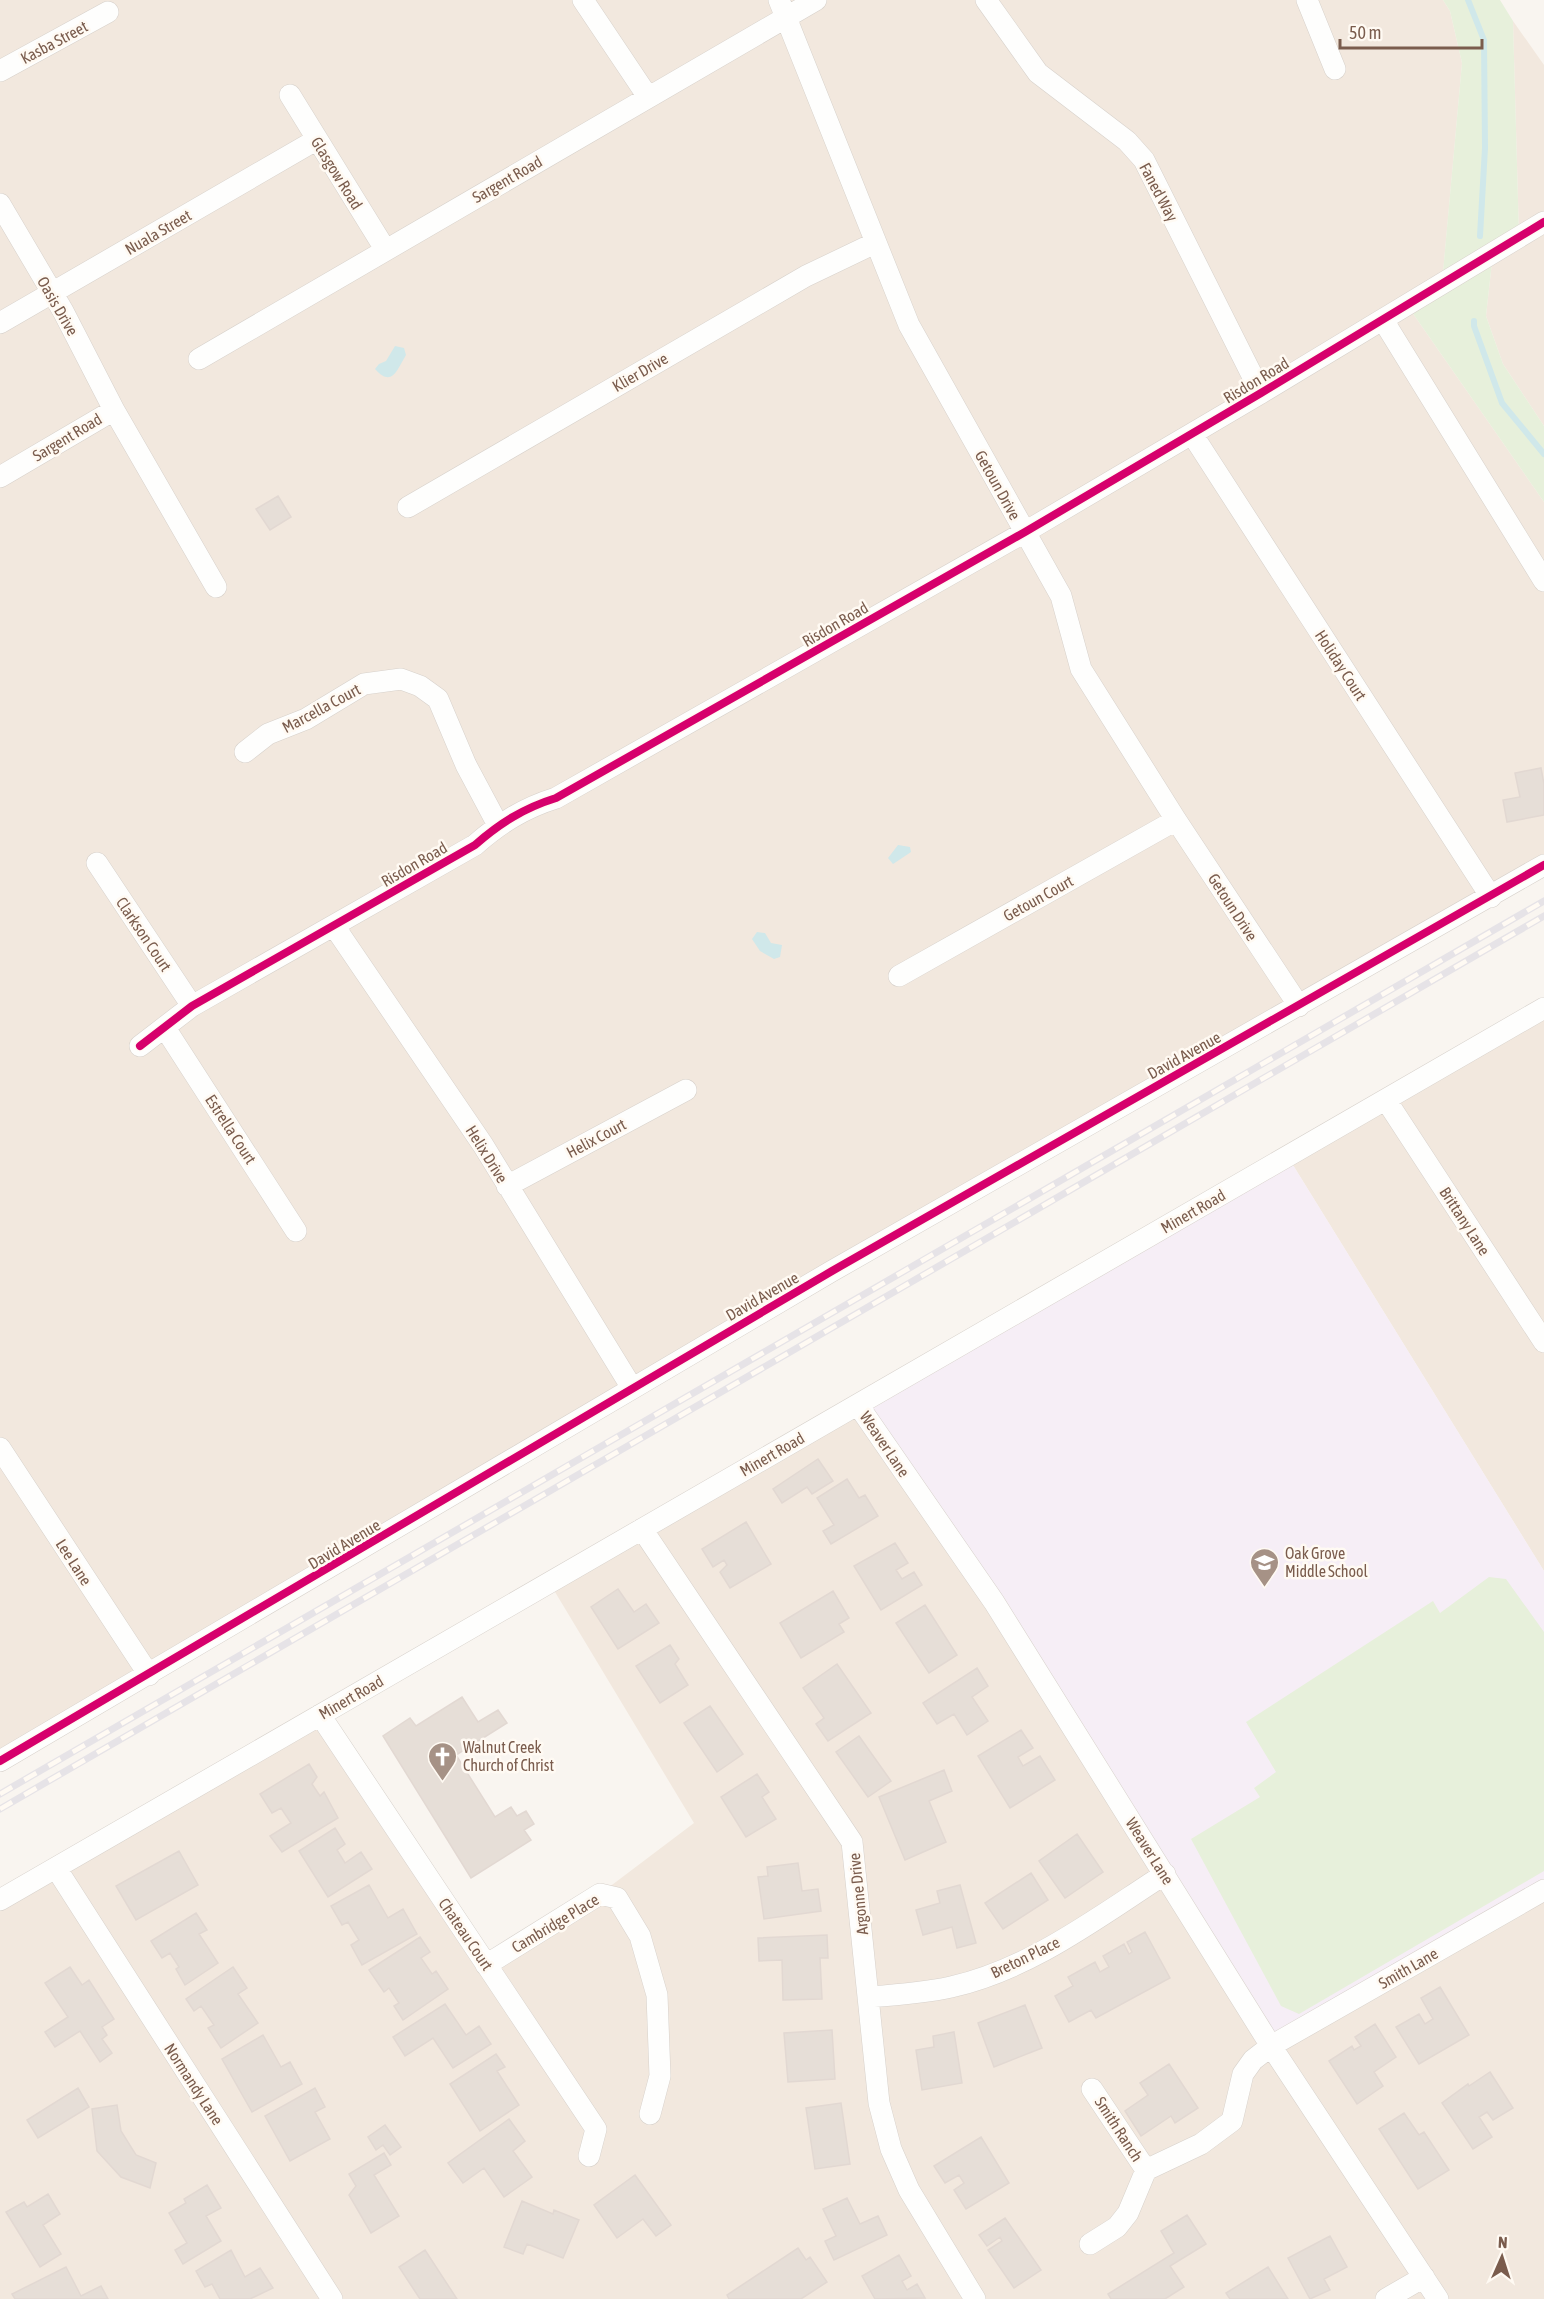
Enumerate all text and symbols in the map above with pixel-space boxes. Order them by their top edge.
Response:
scale bar [1340,12,1482,50]
street label: Kasba Street [18,17,91,67]
text: 50 m [1349,22,1381,43]
street label: Glasgow Road [307,133,366,213]
street label: Sargent Road [469,152,545,207]
street label: Faned Way [1135,160,1182,225]
street label: Nuala Street [122,206,195,258]
street label: Oasis Drive [34,273,82,339]
street label: Klier Drive [609,349,671,395]
street label: Risdon Road [1220,354,1292,406]
street label: Sargent Road [29,409,105,465]
street label: Getoun Drive [972,447,1024,523]
street label: Risdon Road [799,598,871,650]
street label: Holiday Court [1311,626,1371,704]
street label: Marcella Court [279,680,363,736]
street label: Risdon Road [378,838,450,890]
street label: Getoun Drive [1205,870,1261,944]
street label: Getoun Court [1000,871,1076,925]
street label: Clarkson Court [113,894,176,975]
street label: David Avenue [1144,1028,1224,1082]
street label: Estrella Court [202,1091,260,1167]
street label: Helix Court [563,1115,629,1161]
street label: Helix Drive [462,1122,512,1186]
street label: Brittany Lane [1435,1183,1494,1259]
street label: Minert Road [1158,1185,1228,1237]
street label: David Avenue [723,1268,801,1324]
street label: Weaver Lane [857,1408,913,1480]
street label: Minert Road [737,1428,807,1480]
street label: David Avenue [305,1515,383,1573]
street label: Lee Lane [52,1536,96,1588]
place label: Oak Grove Middle School [1285,1544,1369,1580]
school or university icon: Oak Grove Middle School [1248,1546,1280,1588]
street label: Minert Road [316,1671,386,1723]
place label: Walnut Creek Church of Christ [463,1738,554,1774]
church icon: Walnut Creek Church of Christ [426,1740,458,1782]
street label: Weaver Lane [1122,1814,1178,1888]
street label: Argonne Drive [845,1852,872,1936]
street label: Cambridge Place [508,1890,602,1957]
street label: Chateau Court [435,1895,497,1974]
street label: Breton Place [988,1933,1062,1981]
street label: Smith Lane [1375,1944,1441,1992]
street label: Normandy Lane [160,2040,227,2129]
street label: Smith Ranch [1091,2093,1147,2165]
north arrow [1472,2227,1532,2287]
text: N [1498,2233,1508,2251]

